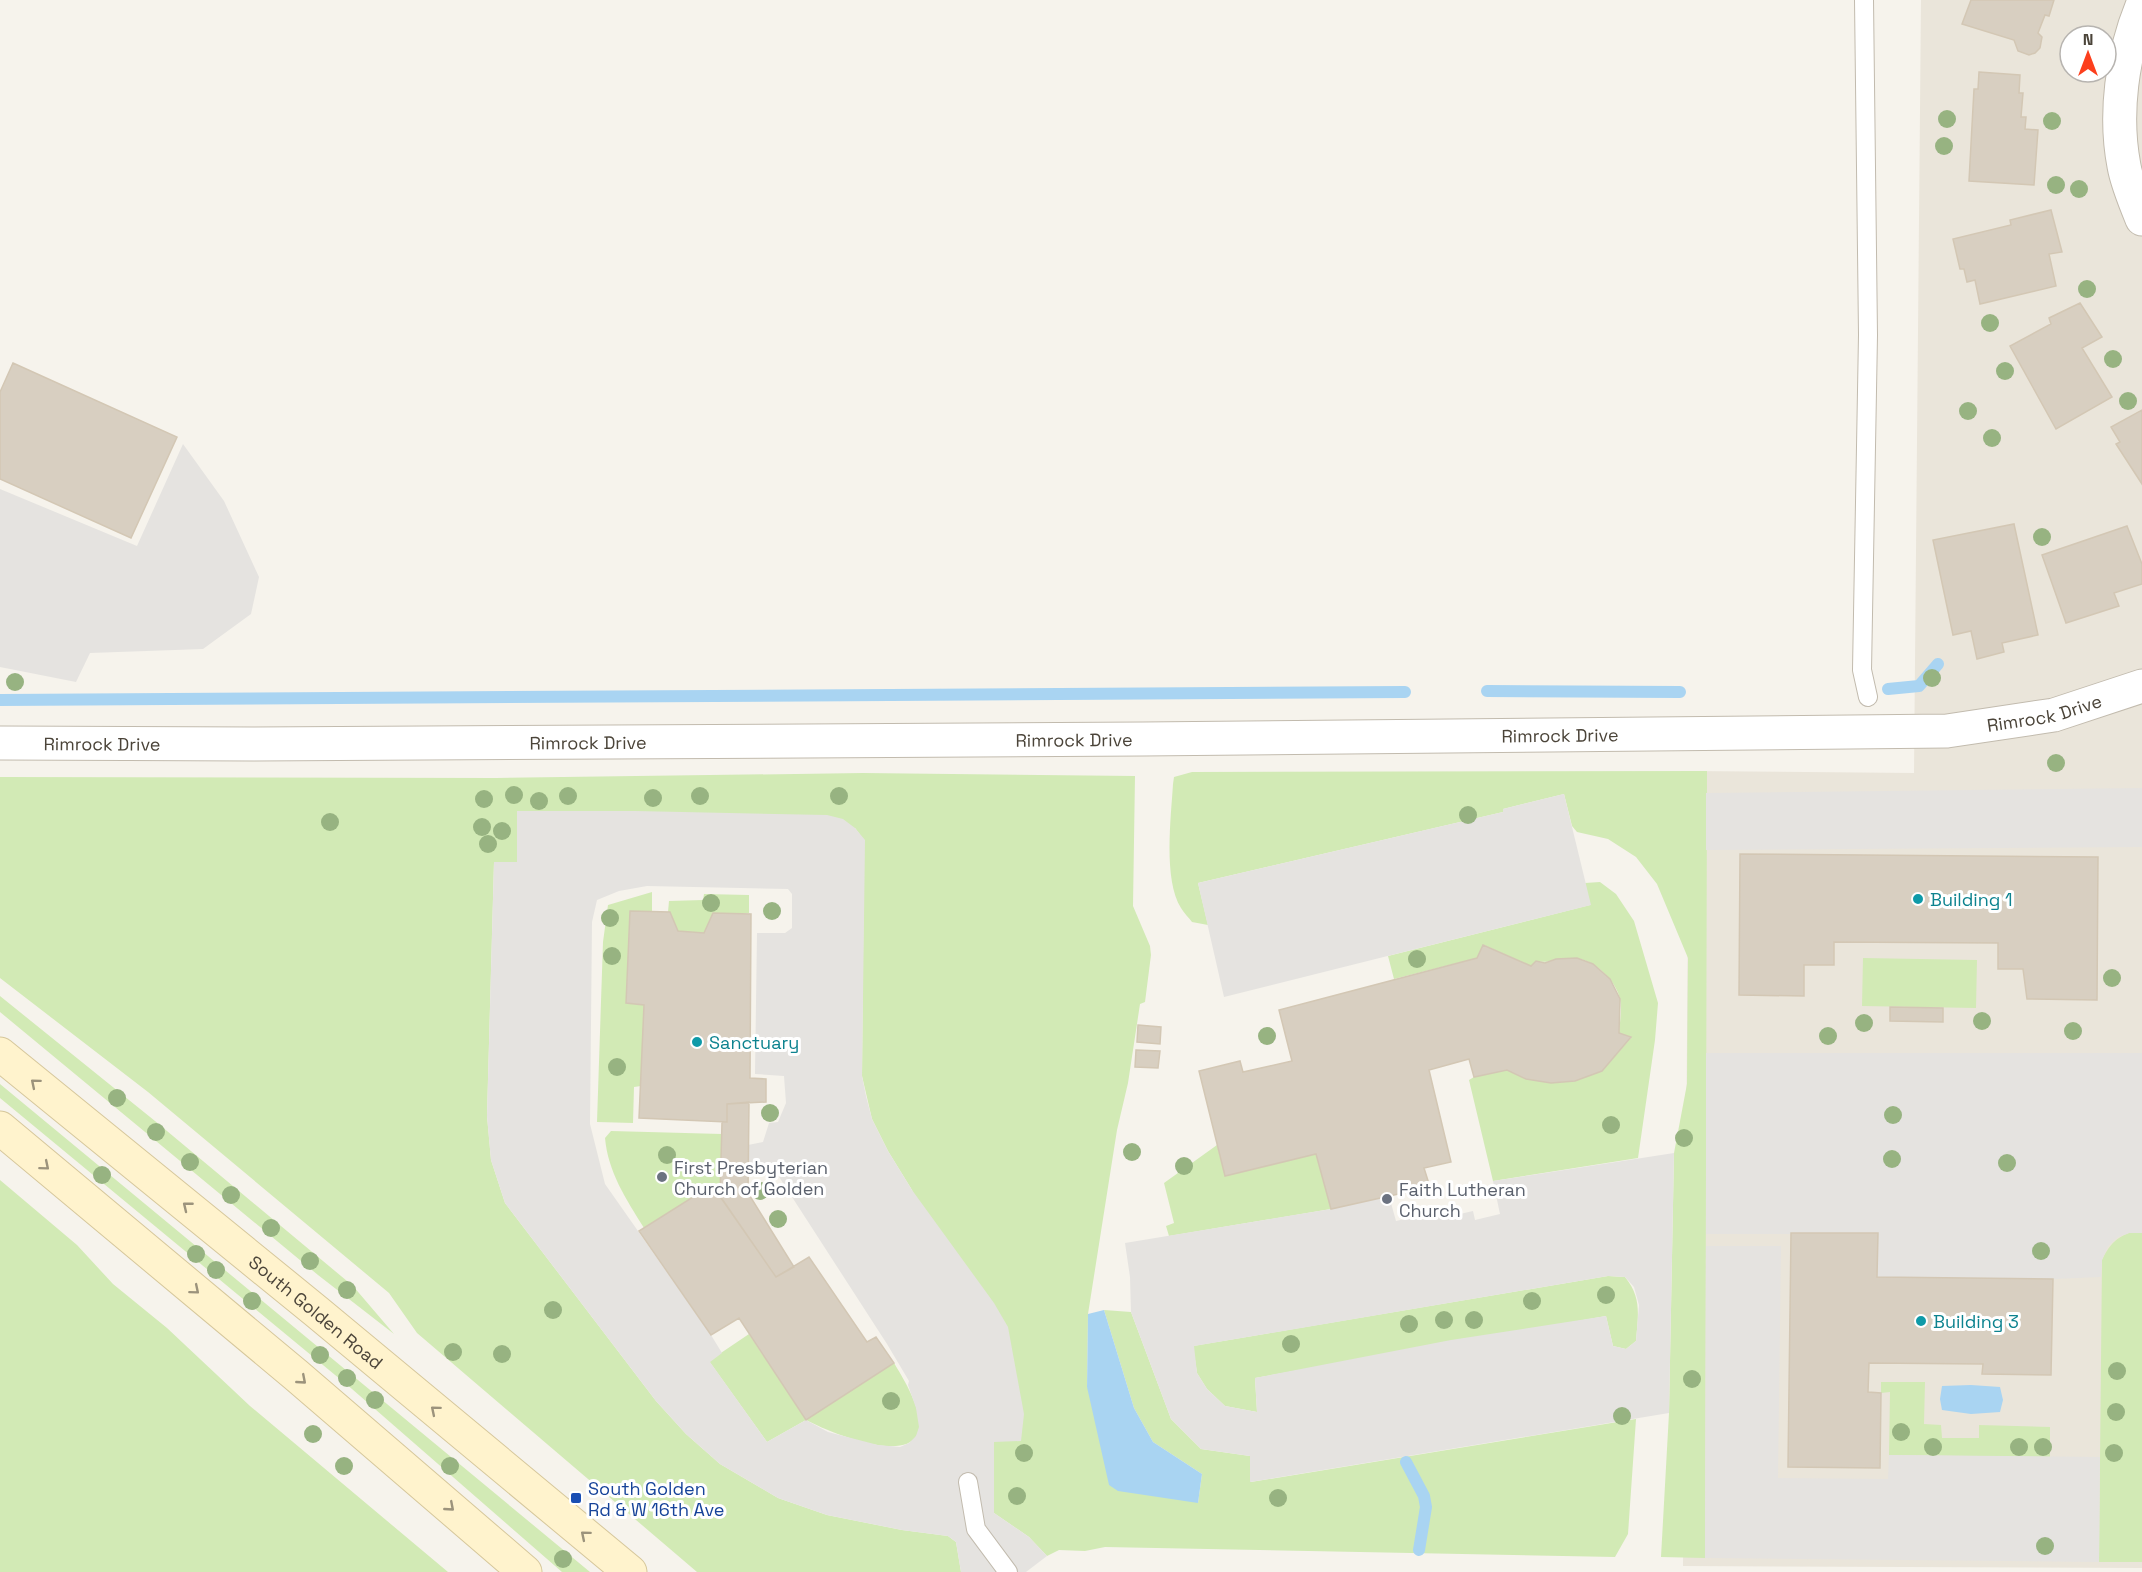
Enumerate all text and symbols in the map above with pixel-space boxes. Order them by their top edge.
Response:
north arrow [2058,24,2118,84]
text: N [2083,29,2093,50]
street label: Rimrock Drive [1985,689,2104,736]
street label: Rimrock Drive [1501,723,1619,747]
street label: Rimrock Drive [1015,728,1133,751]
street label: Rimrock Drive [529,730,647,754]
street label: Rimrock Drive [43,732,161,755]
place label: Building 1 [1930,888,2012,911]
marker: Building 1 [1911,892,1925,906]
place label: Sanctuary [709,1031,799,1054]
marker: Sanctuary [690,1035,704,1049]
one-way arrow [31,1079,42,1090]
place label: First Presbyterian Church of Golden [674,1156,828,1200]
one-way arrow [38,1158,49,1169]
marker: First Presbyterian Church of Golden [655,1170,669,1184]
place label: Faith Lutheran Church [1399,1178,1526,1222]
marker: Faith Lutheran Church [1380,1192,1394,1206]
one-way arrow [182,1202,193,1213]
street label: South Golden Road [245,1250,388,1374]
one-way arrow [188,1283,199,1294]
place label: Building 3 [1933,1310,2019,1333]
marker: Building 3 [1914,1314,1928,1328]
one-way arrow [295,1373,306,1384]
one-way arrow [431,1406,442,1417]
place label: South Golden Rd & W 16th Ave [588,1477,724,1521]
marker: South Golden Rd & W 16th Ave [569,1491,583,1505]
one-way arrow [443,1500,454,1511]
one-way arrow [581,1531,592,1542]

